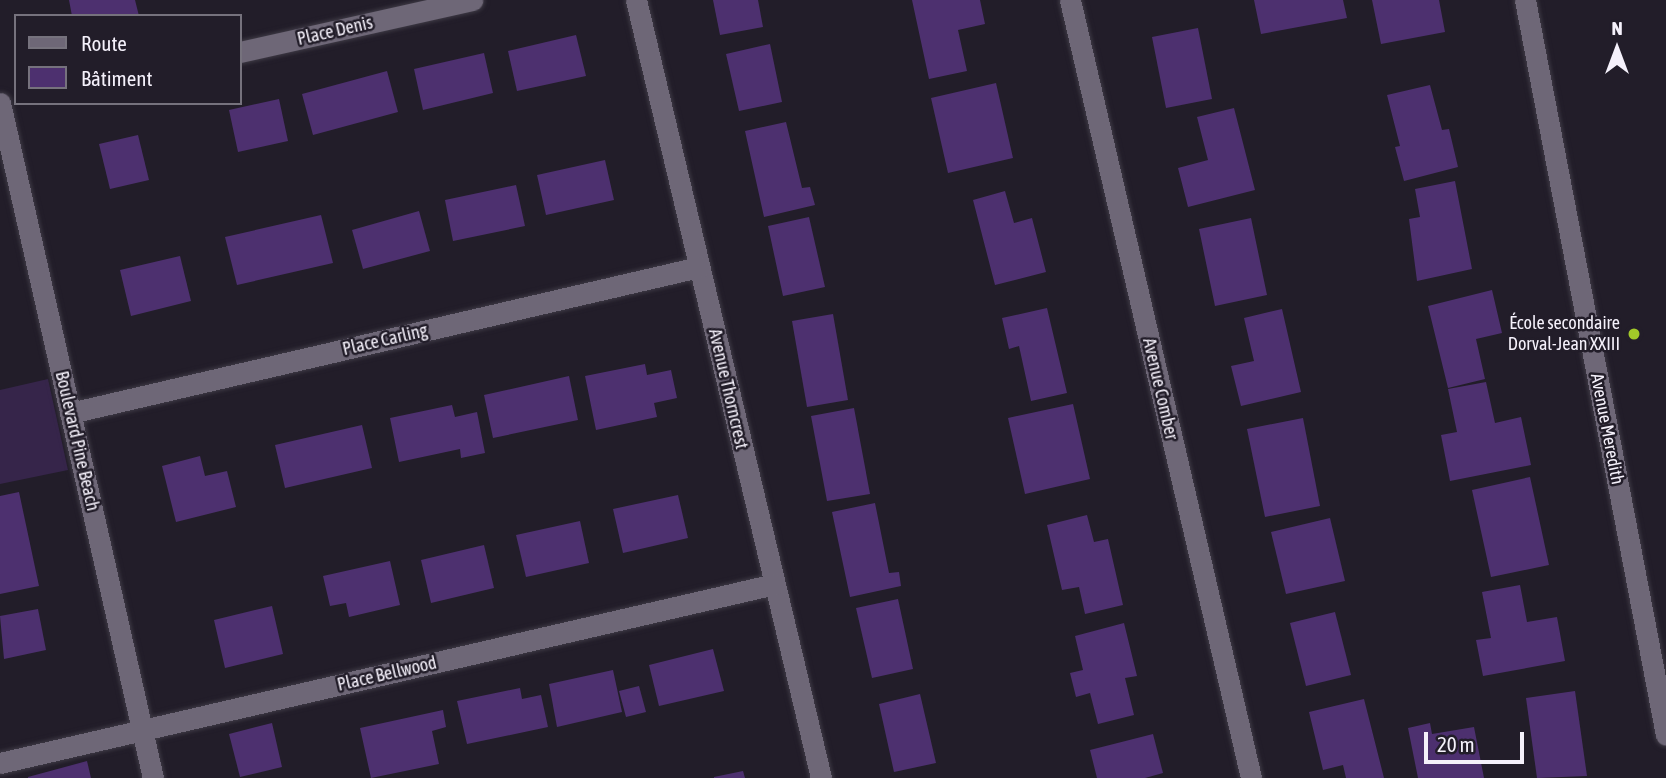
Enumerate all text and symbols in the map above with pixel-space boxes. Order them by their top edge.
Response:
street label: Place Denis [295,12,375,50]
legend [14,14,242,105]
north arrow [1582,14,1652,84]
text: N [1611,17,1623,39]
text: Route [81,31,127,55]
text: Bâtiment [81,66,152,90]
place label: École secondaire Dorval-Jean XXIII [1508,313,1620,356]
street label: Place Carling [340,320,430,360]
marker: École secondaire Dorval-Jean XXIII [1626,326,1642,342]
street label: Avenue Thorncrest [704,327,752,451]
street label: Avenue Comber [1138,336,1182,442]
street label: Boulevard Pine Beach [50,369,104,513]
street label: Avenue Meredith [1586,372,1628,486]
street label: Place Bellwood [335,652,439,696]
scale bar [1428,718,1528,762]
text: 20 m [1437,732,1475,756]

